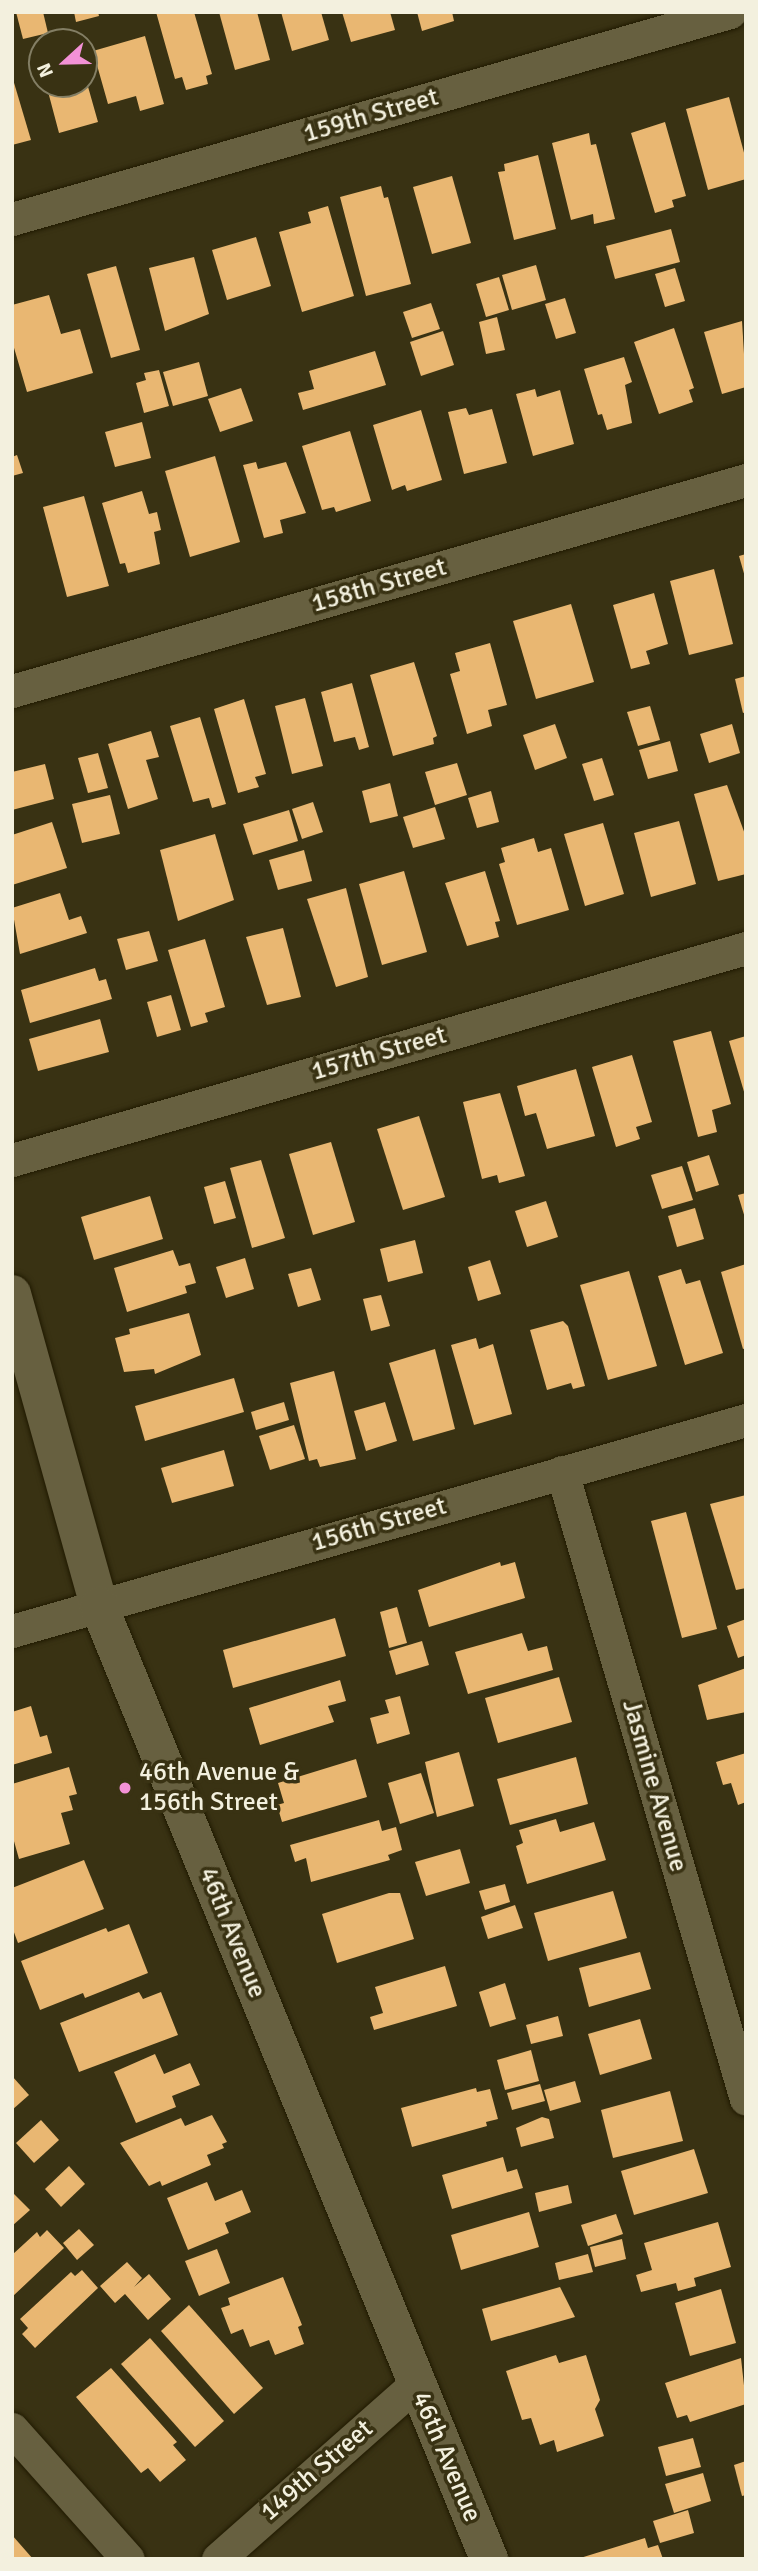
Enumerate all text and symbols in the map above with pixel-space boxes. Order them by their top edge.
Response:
north arrow [28,28,98,98]
text: N [32,59,59,81]
street label: 159th Street [300,82,442,150]
street label: 158th Street [308,552,450,620]
street label: 157th Street [308,1020,450,1088]
street label: 156th Street [308,1491,450,1559]
street label: Jasmine Avenue [615,1696,693,1876]
place label: 46th Avenue & 156th Street [139,1757,299,1818]
marker: 46th Avenue & 156th Street [117,1780,133,1796]
street label: 46th Avenue [192,1863,272,2003]
street label: 46th Avenue [405,2387,487,2527]
street label: 149th Street [254,2414,380,2528]

